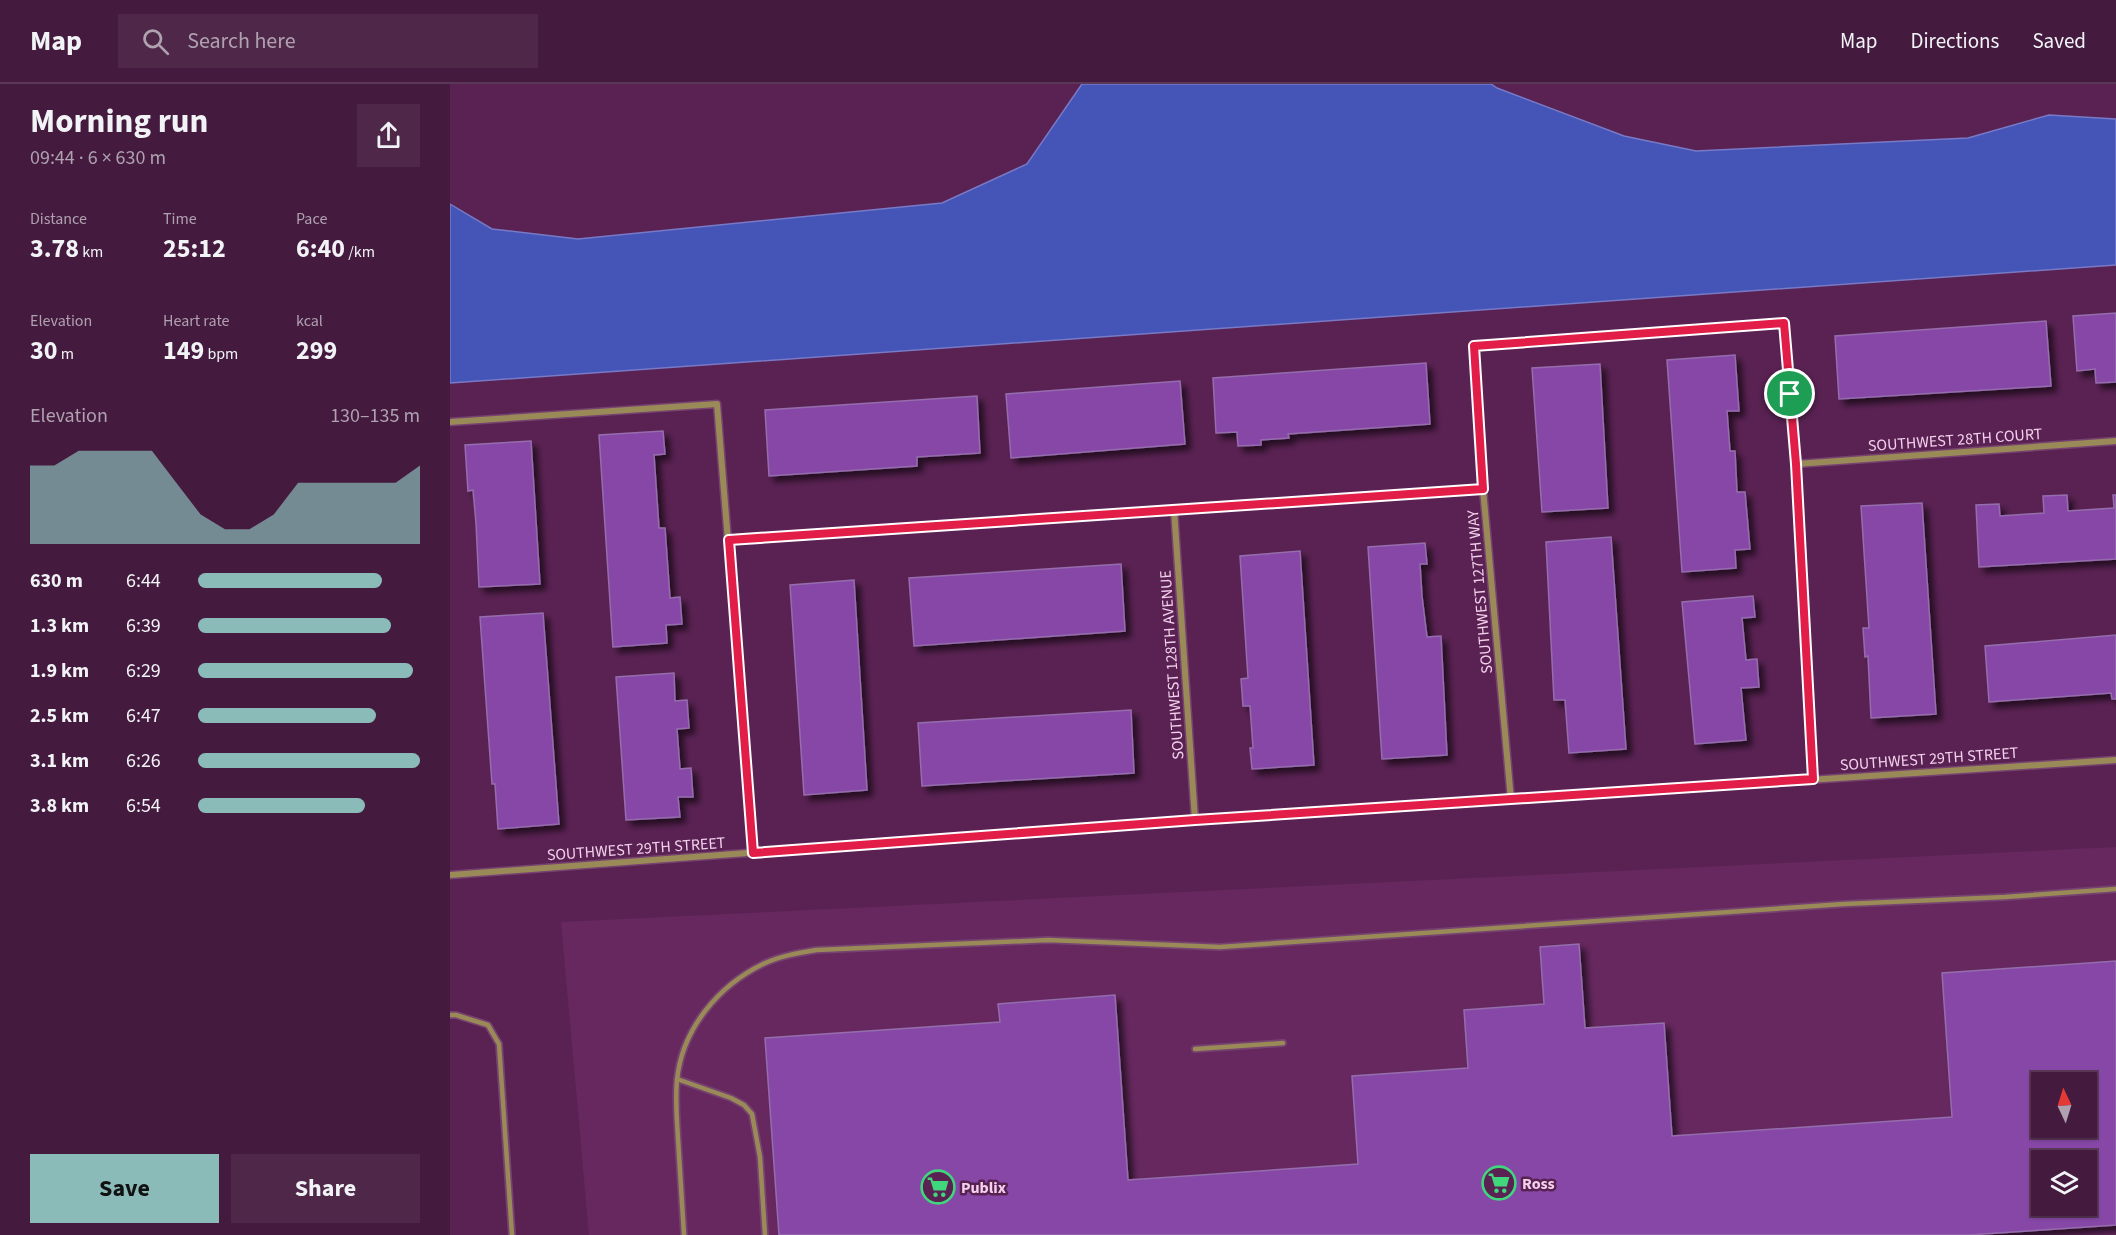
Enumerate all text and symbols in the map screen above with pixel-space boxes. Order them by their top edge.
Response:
search box [118,14,538,68]
text: Map [30,21,82,61]
icon: search [139,25,172,58]
text: Search here [187,25,296,57]
text: Map [1840,26,1878,56]
text: Directions [1911,26,1999,56]
text: Saved [2032,26,2086,56]
text: Morning run [30,98,208,145]
button: share [357,104,420,167]
text: 09:44 · 6 × 630 m [30,144,166,172]
text: Distance [30,208,87,230]
text: Time [163,208,197,230]
text: Pace [296,208,327,230]
text: 3.78 [30,230,79,267]
text: 25:12 [163,230,226,267]
text: 6:40 [296,230,345,267]
text: km [79,241,103,263]
text: /km [345,241,375,263]
text: Elevation [30,310,92,332]
text: Heart rate [163,310,230,332]
text: kcal [296,310,323,332]
text: 30 [30,332,57,369]
text: 149 [163,332,204,369]
text: 299 [296,332,337,369]
text: m [57,343,74,365]
text: bpm [204,343,238,365]
pin [1764,368,1815,419]
icon: arrive [1773,377,1806,410]
text: Elevation [30,402,108,430]
text: 130–135 m [330,402,420,430]
street label: SOUTHWEST 28TH COURT [1867,423,2043,457]
street label: SOUTHWEST 127TH WAY [1462,509,1498,675]
text: 630 m [30,567,83,595]
text: 6:44 [126,567,161,595]
street label: SOUTHWEST 128TH AVENUE [1154,569,1190,760]
text: 1.3 km [30,612,89,640]
text: 6:39 [126,612,161,640]
text: 1.9 km [30,657,89,685]
text: 6:29 [126,657,161,685]
text: 2.5 km [30,702,89,730]
text: 6:47 [126,702,161,730]
street label: SOUTHWEST 29TH STREET [1839,742,2020,776]
text: 3.1 km [30,747,89,775]
text: 6:26 [126,747,161,775]
text: 3.8 km [30,792,89,820]
text: 6:54 [126,792,161,820]
street label: SOUTHWEST 29TH STREET [546,832,727,866]
north arrow [2031,1072,2097,1138]
map controls [2031,1072,2097,1216]
button: layers [2031,1150,2097,1216]
button: Save [30,1154,219,1223]
button: Share [231,1154,420,1223]
supermarket icon: Ross [1481,1165,1517,1201]
supermarket icon: Publix [920,1169,956,1205]
place label: Ross [1522,1173,1555,1195]
place label: Publix [961,1177,1006,1199]

